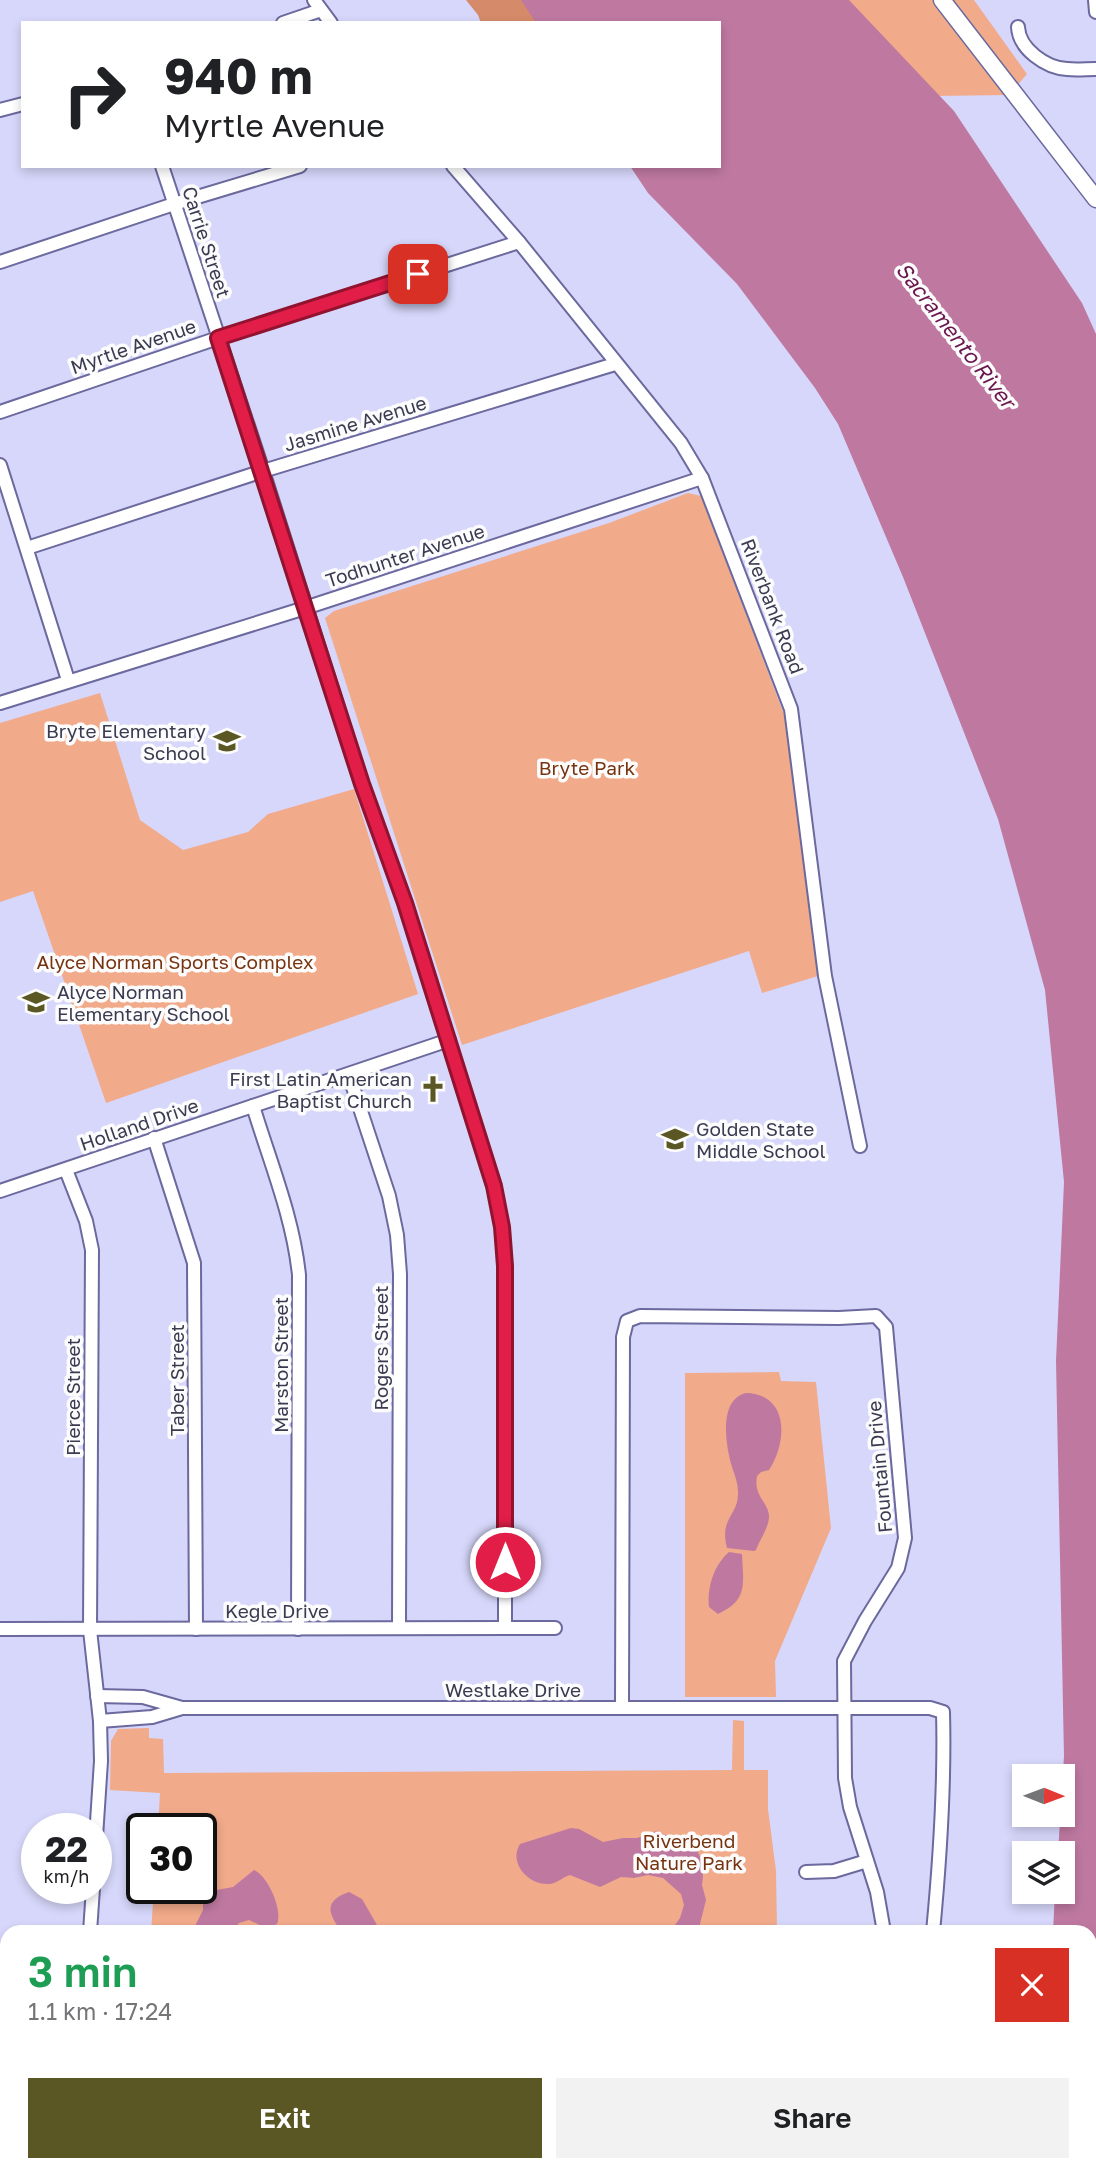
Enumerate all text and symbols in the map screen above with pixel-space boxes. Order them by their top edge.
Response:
text: 940 m [164,46,313,105]
icon: right [49,49,140,140]
text: Myrtle Avenue [164,106,385,144]
street label: Carrie Street [178,183,236,301]
pin [388,244,448,304]
icon: arrive [399,255,437,293]
water label: Sacramento River [891,257,1023,415]
street label: Myrtle Avenue [67,314,199,378]
street label: Jasmine Avenue [281,390,429,456]
street label: Todhunter Avenue [323,518,487,592]
street label: Riverbank Road [737,535,809,677]
place label: Bryte Elementary School [46,719,206,764]
school or university icon: Bryte Elementary School [212,726,242,756]
park label: Bryte Park [539,756,635,779]
park label: Alyce Norman Sports Complex [37,950,313,973]
place label: Alyce Norman Elementary School [57,980,230,1025]
school or university icon: Alyce Norman Elementary School [21,987,51,1017]
place label: First Latin American Baptist Church [229,1067,412,1112]
church icon: First Latin American Baptist Church [418,1074,448,1104]
street label: Holland Drive [77,1093,201,1155]
place label: Golden State Middle School [696,1117,826,1162]
school or university icon: Golden State Middle School [660,1124,690,1154]
street label: Rogers Street [369,1285,392,1411]
street label: Marston Street [269,1297,292,1433]
street label: Taber Street [165,1324,188,1436]
street label: Pierce Street [61,1338,84,1456]
street label: Fountain Drive [862,1400,896,1534]
position arrow [468,1525,542,1599]
street label: Kegle Drive [225,1599,329,1622]
street label: Westlake Drive [445,1678,581,1701]
north arrow [1012,1764,1074,1827]
map controls [1012,1764,1075,1904]
speed limit sign: 30 [126,1813,217,1904]
text: 22 [45,1828,88,1870]
park label: Riverbend Nature Park [635,1829,743,1874]
button: layers [1012,1841,1075,1904]
text: km/h [44,1865,89,1887]
text: 3 min [28,1946,137,1996]
button: close [995,1948,1069,2022]
text: 1.1 km · 17:24 [28,1997,172,2025]
button: Exit [28,2078,542,2158]
button: Share [556,2078,1069,2158]

